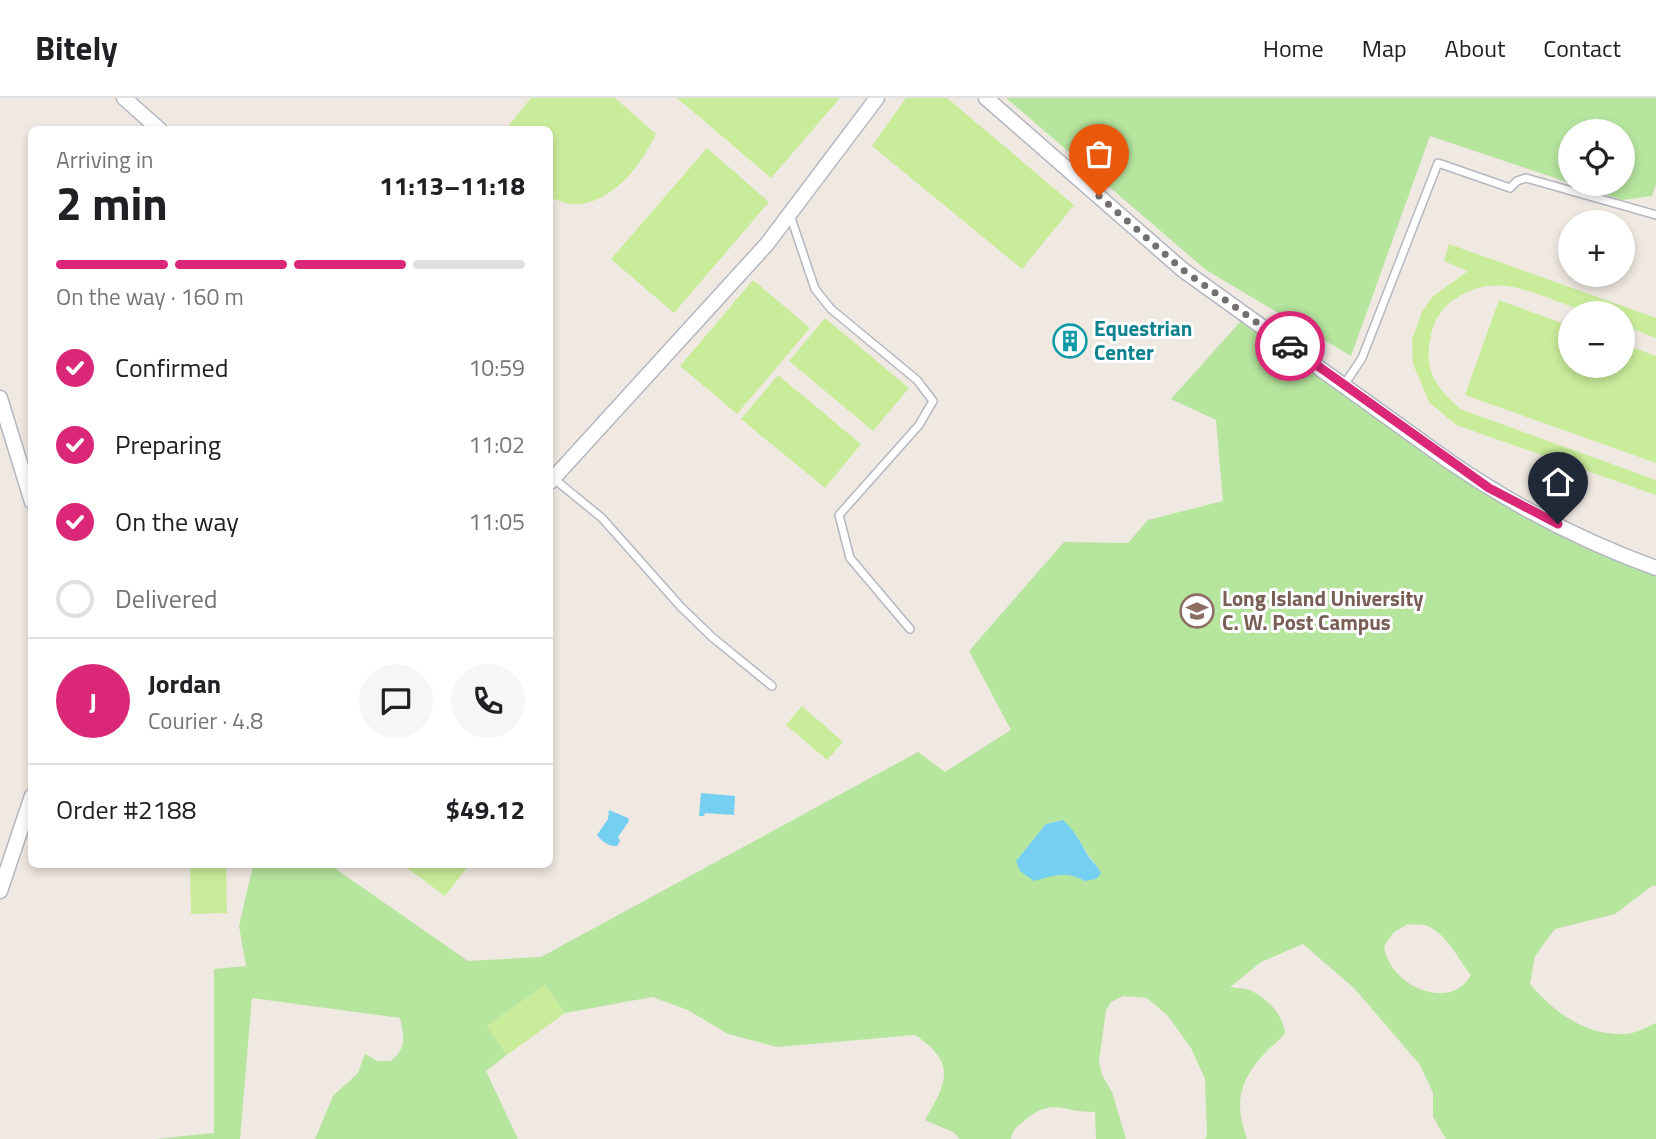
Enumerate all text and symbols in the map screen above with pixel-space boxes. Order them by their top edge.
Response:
text: Bitely [35,23,118,73]
text: Home [1263,30,1324,66]
text: Map [1362,30,1407,66]
text: About [1445,30,1505,66]
text: Contact [1543,30,1621,66]
map controls [1558,119,1635,378]
button: locate [1558,119,1635,196]
pin [1069,124,1129,196]
icon: bag [1080,135,1118,173]
text: Arriving in [56,142,153,177]
text: 11:13–11:18 [379,166,525,205]
text: 2 min [56,168,168,238]
button: + [1558,210,1635,287]
text: On the way · 160 m [56,279,244,314]
button: − [1558,301,1635,378]
courier [1255,311,1325,381]
place label: Equestrian Center [1094,312,1192,368]
building icon: Equestrian Center [1051,322,1089,360]
icon: car [1271,327,1309,365]
text: Confirmed [115,348,229,387]
icon: check [56,349,94,387]
text: 10:59 [468,350,525,385]
text: Preparing [115,425,221,464]
icon: check [56,426,94,464]
text: 11:02 [468,427,525,462]
pin [1528,452,1588,524]
icon: home [1539,463,1577,501]
text: On the way [115,502,239,541]
icon: check [56,503,94,541]
text: 11:05 [468,504,525,539]
text: Delivered [115,579,218,618]
place label: Long Island University C. W. Post Campus [1222,582,1424,638]
school or university icon: Long Island University C. W. Post Campus [1178,592,1216,630]
text: Jordan [148,664,221,703]
button: chat [359,664,433,738]
button: phone [451,664,525,738]
text: J [89,682,97,721]
text: Courier · 4.8 [148,703,263,738]
text: Order #2188 [56,790,196,829]
text: $49.12 [446,790,525,829]

